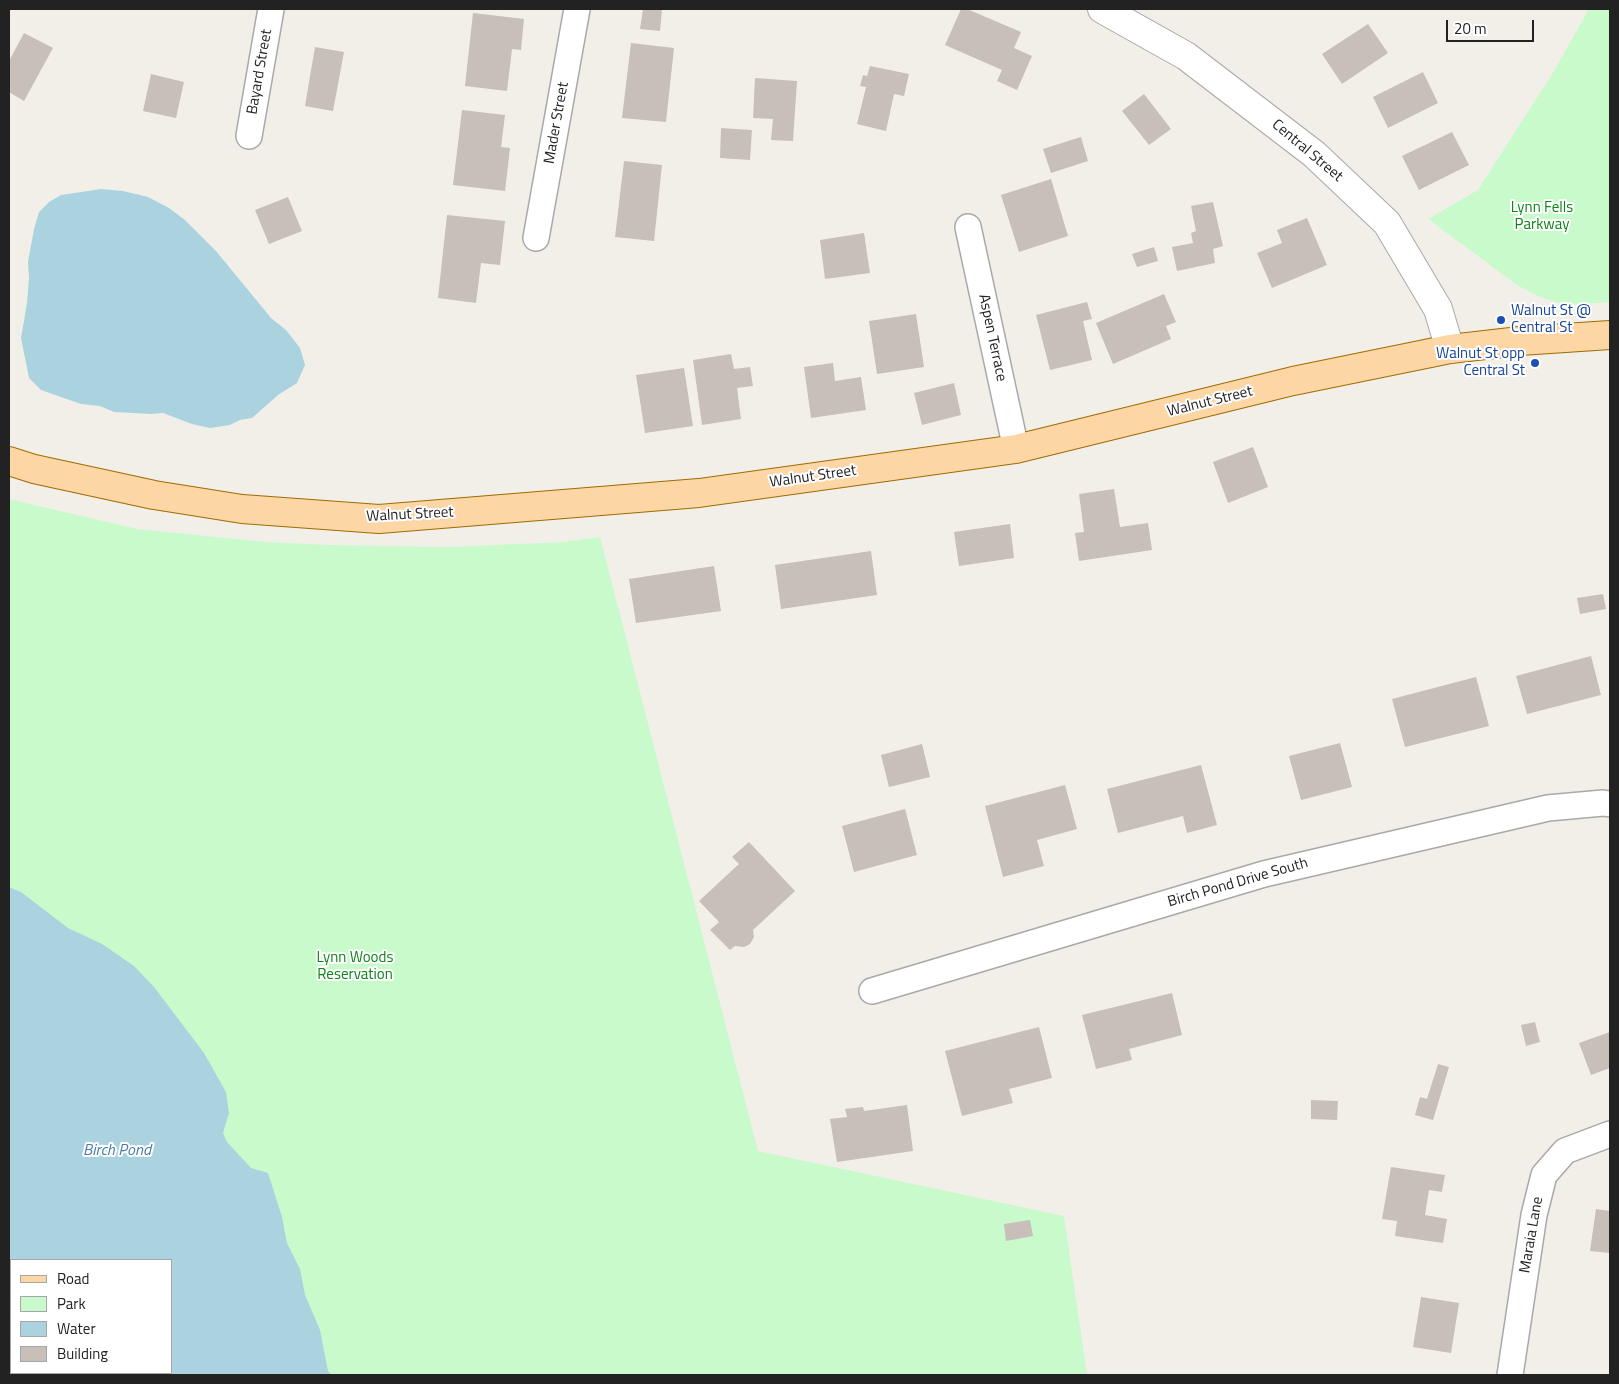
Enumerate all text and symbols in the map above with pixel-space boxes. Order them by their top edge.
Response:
scale bar [1449,10,1536,42]
text: 20 m [1454,17,1487,40]
street label: Bayard Street [244,28,276,116]
street label: Mader Street [541,81,573,165]
street label: Central Street [1268,116,1346,186]
park label: Lynn Fells Parkway [1511,199,1573,234]
street label: Aspen Terrace [974,293,1010,383]
place label: Walnut St @ Central St [1511,302,1591,337]
marker: Walnut St @ Central St [1495,314,1507,326]
place label: Walnut St opp Central St [1436,345,1525,380]
marker: Walnut St opp Central St [1529,357,1541,369]
street label: Walnut Street [1165,383,1255,421]
street label: Walnut Street [769,462,857,492]
street label: Walnut Street [366,504,454,526]
street label: Birch Pond Drive South [1166,854,1310,912]
park label: Lynn Woods Reservation [317,949,393,984]
water label: Birch Pond [83,1141,151,1161]
street label: Maraia Lane [1516,1195,1548,1275]
legend [10,1259,172,1374]
text: Road [57,1267,89,1290]
text: Park [57,1292,86,1315]
text: Water [57,1317,96,1340]
text: Building [57,1342,108,1365]

